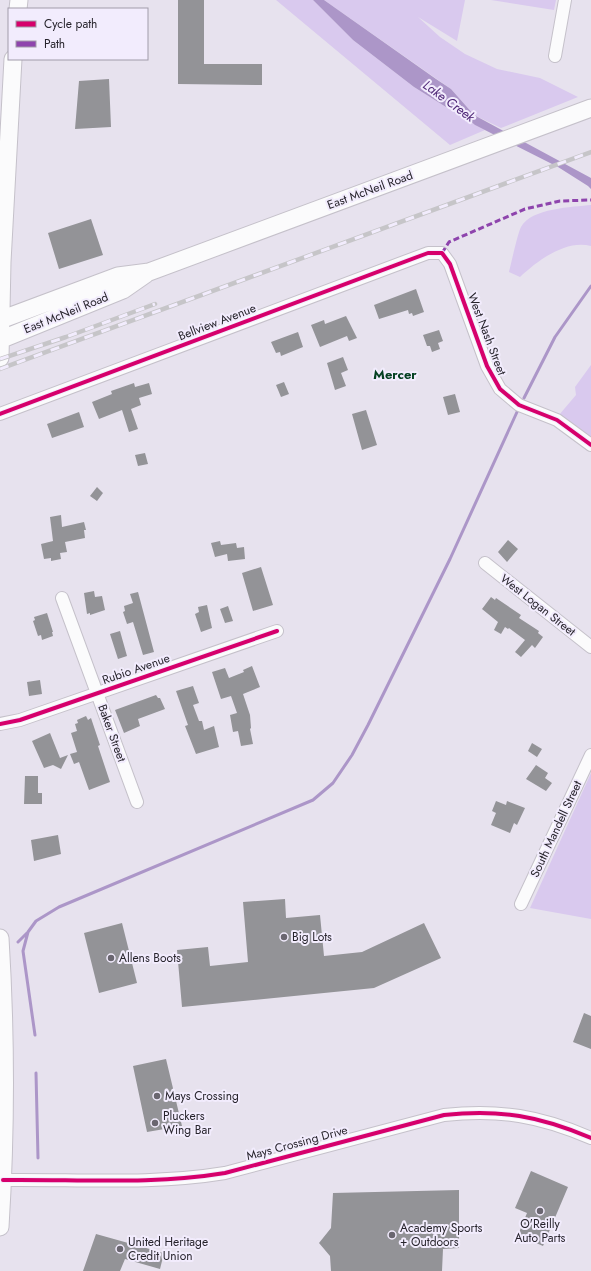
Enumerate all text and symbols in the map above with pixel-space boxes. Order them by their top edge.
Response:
legend [8,8,148,60]
text: Cycle path [44,15,97,33]
text: Path [44,35,65,53]
water label: Lake Creek [419,76,479,127]
street label: East McNeil Road [325,166,415,214]
street label: East McNeil Road [21,288,111,338]
street label: West Nash Street [463,290,511,378]
street label: Bellview Avenue [176,299,258,345]
district label: Mercer [373,365,417,384]
street label: West Logan Street [496,570,580,640]
street label: Rubio Avenue [100,649,172,689]
street label: Baker Street [93,702,131,764]
street label: South Mandell Street [526,778,586,880]
place label: Big Lots [292,928,332,946]
marker: Big Lots [279,932,289,942]
place label: Allens Boots [119,949,181,967]
marker: Allens Boots [106,953,116,963]
place label: Mays Crossing [165,1087,239,1105]
marker: Mays Crossing [152,1091,162,1101]
place label: Pluckers Wing Bar [163,1107,212,1139]
marker: Pluckers Wing Bar [150,1118,160,1128]
street label: Mays Crossing Drive [244,1121,350,1165]
marker: O'Reilly Auto Parts [535,1206,545,1216]
place label: O'Reilly Auto Parts [515,1215,566,1247]
place label: Academy Sports + Outdoors [400,1219,483,1251]
marker: Academy Sports + Outdoors [387,1230,397,1240]
place label: United Heritage Credit Union [128,1233,208,1265]
marker: United Heritage Credit Union [115,1244,125,1254]

